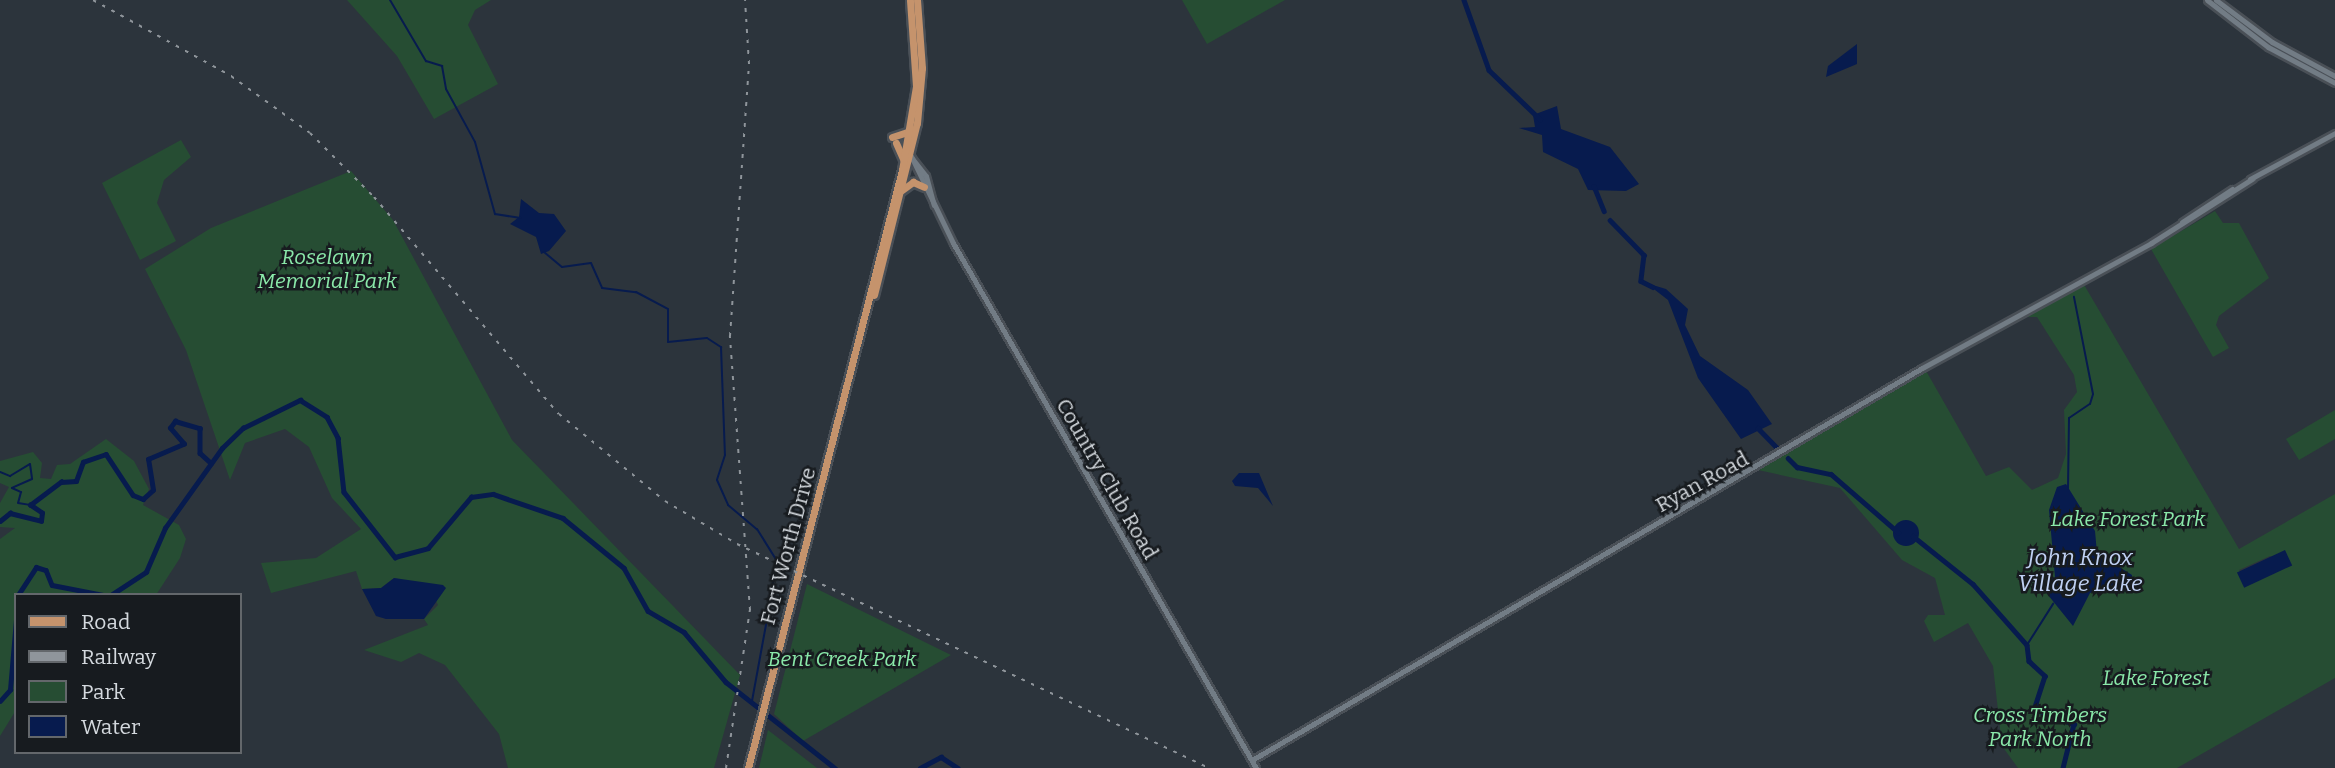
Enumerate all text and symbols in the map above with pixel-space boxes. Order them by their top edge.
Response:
park label: Roselawn Memorial Park [257,244,397,294]
street label: Country Club Road [1051,394,1163,564]
street label: Ryan Road [1651,446,1753,518]
street label: Fort Worth Drive [755,465,821,627]
park label: Lake Forest Park [2051,506,2205,532]
water label: John Knox Village Lake [2018,543,2142,597]
legend [14,593,242,754]
text: Road [81,609,130,635]
text: Railway [81,644,156,670]
park label: Bent Creek Park [768,646,916,672]
park label: Lake Forest [2103,665,2209,691]
text: Park [81,679,125,705]
park label: Cross Timbers Park North [1973,702,2107,752]
text: Water [81,714,140,740]

